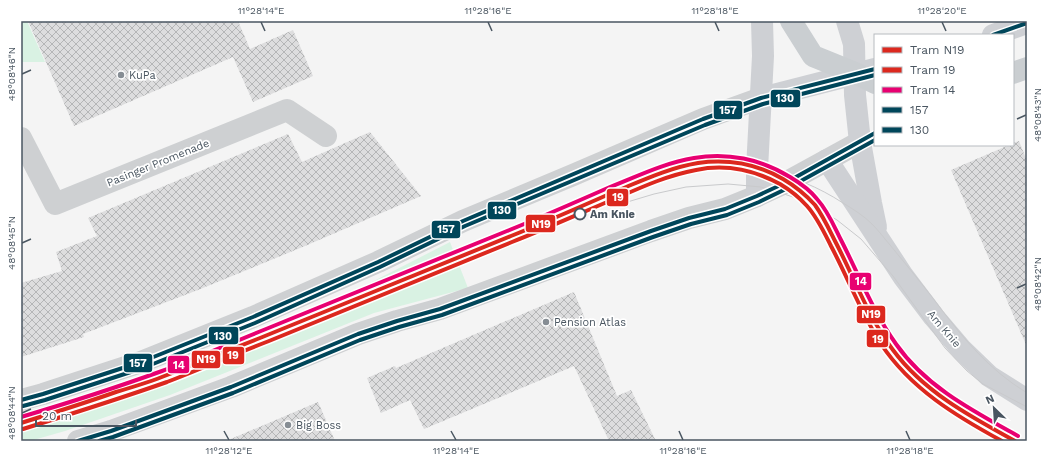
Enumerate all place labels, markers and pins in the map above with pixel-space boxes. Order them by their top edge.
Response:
place label: KuPa [129,69,156,82]
marker: KuPa [116,70,126,80]
marker: Am Knie [573,207,587,221]
place label: Am Knie [590,208,635,221]
place label: Pension Atlas [554,316,626,329]
marker: Pension Atlas [541,317,551,327]
place label: Big Boss [296,419,341,432]
marker: Big Boss [283,420,293,430]

